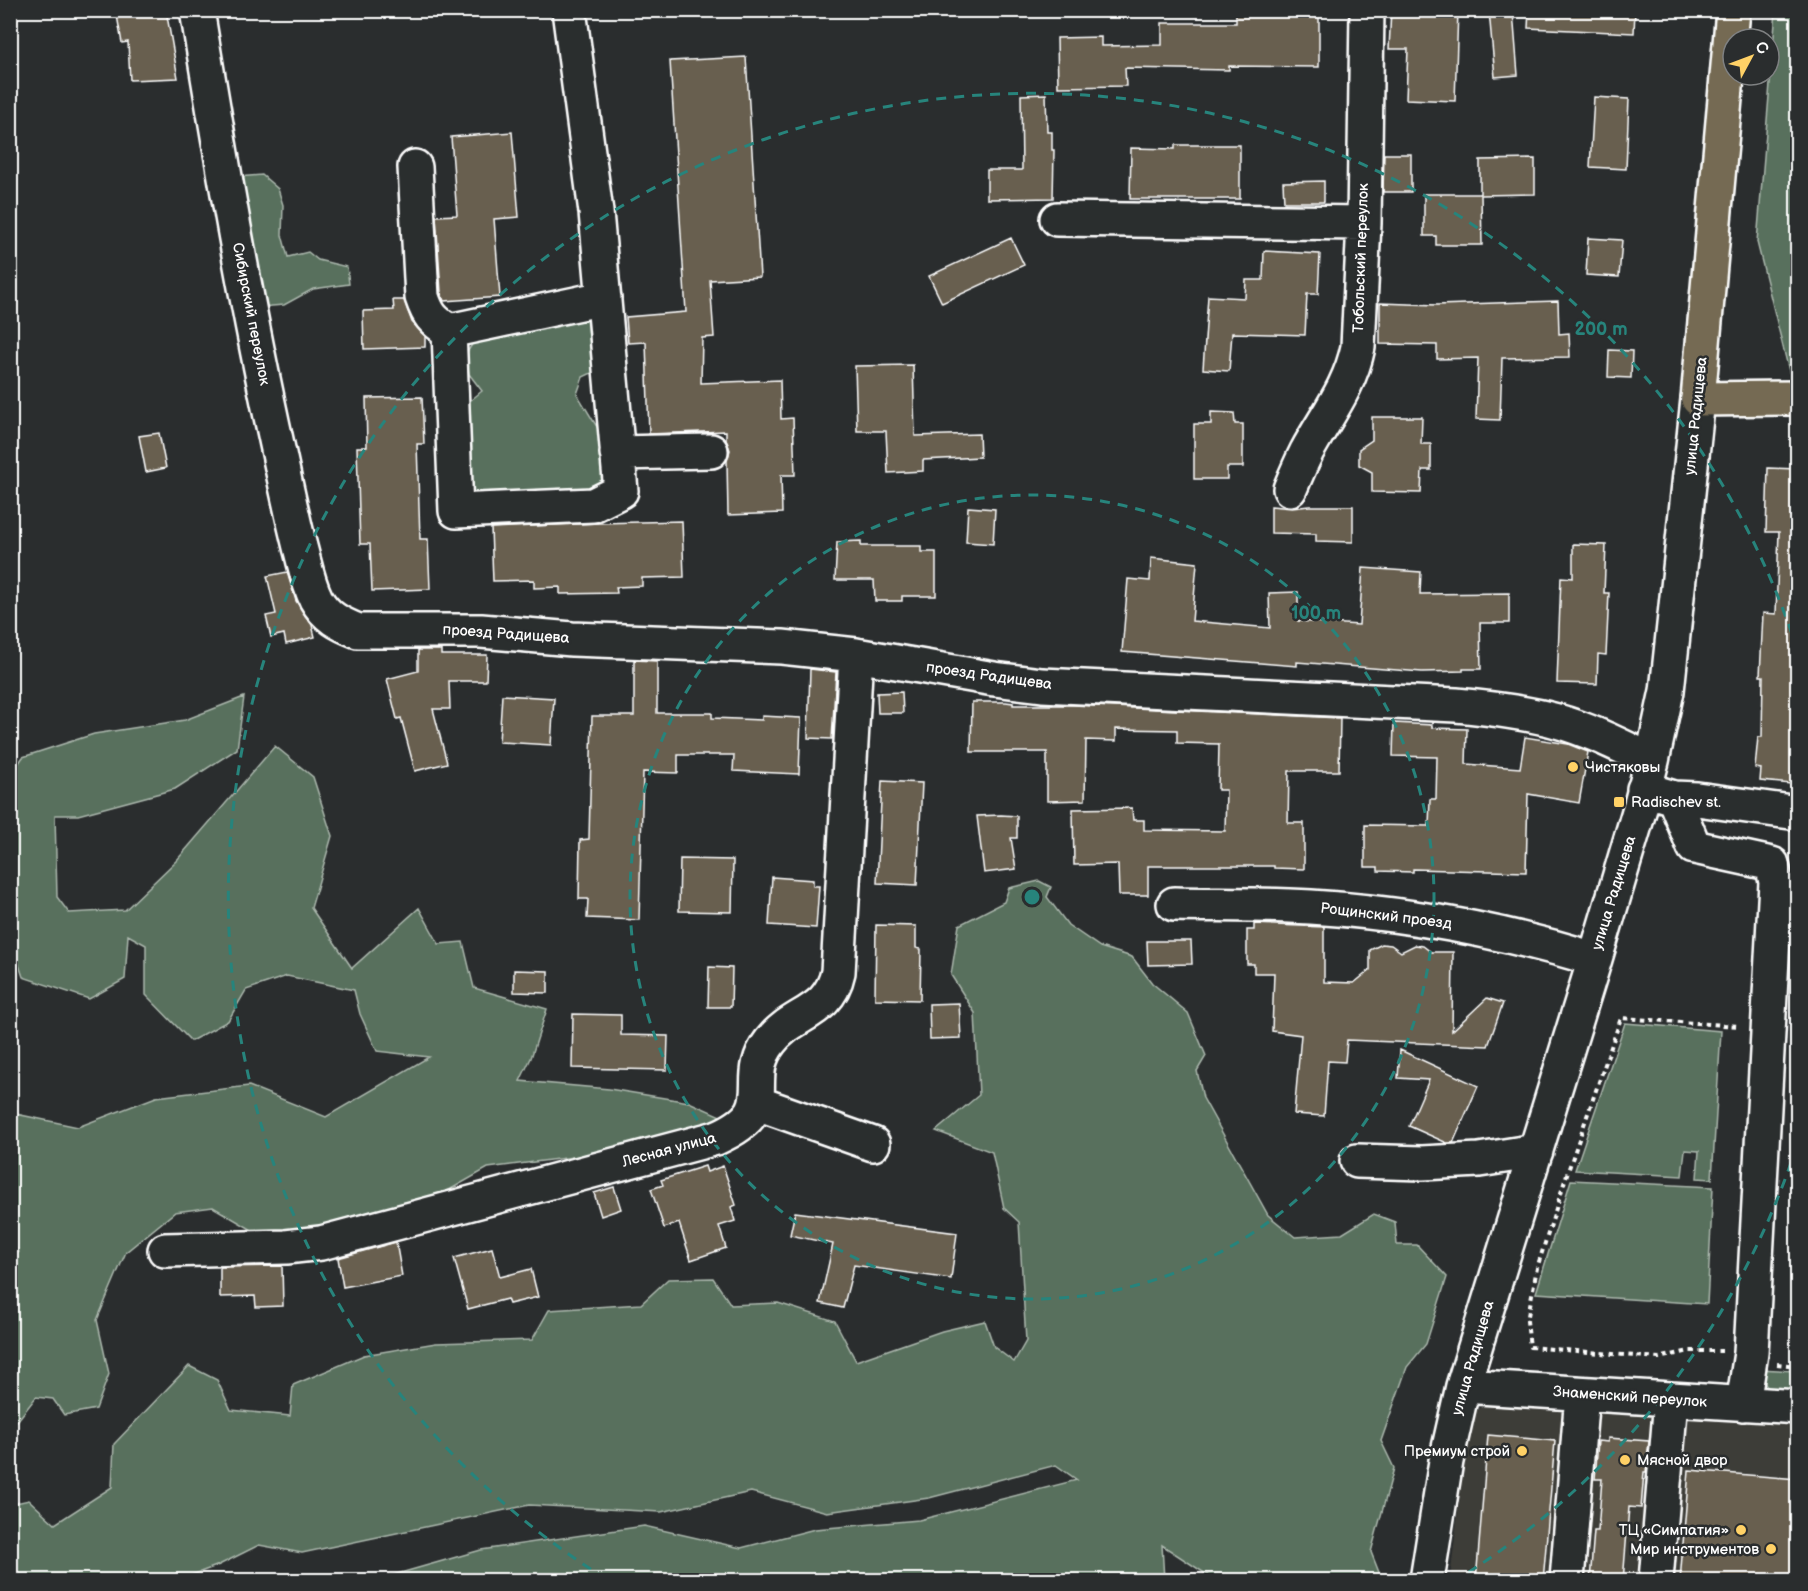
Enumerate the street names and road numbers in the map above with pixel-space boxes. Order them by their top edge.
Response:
street label: Тобольский переулок [1349,183,1373,333]
street label: Сибирский переулок [228,241,274,387]
street label: улица Радищева [1680,356,1712,476]
street label: проезд Радищева [442,620,570,648]
street label: проезд Радищева [925,658,1053,694]
street label: улица Радищева [1588,833,1640,953]
street label: Рощинский проезд [1319,898,1453,934]
street label: Лесная улица [619,1128,718,1172]
street label: улица Радищева [1447,1298,1499,1418]
street label: Знаменский переулок [1552,1382,1708,1412]

